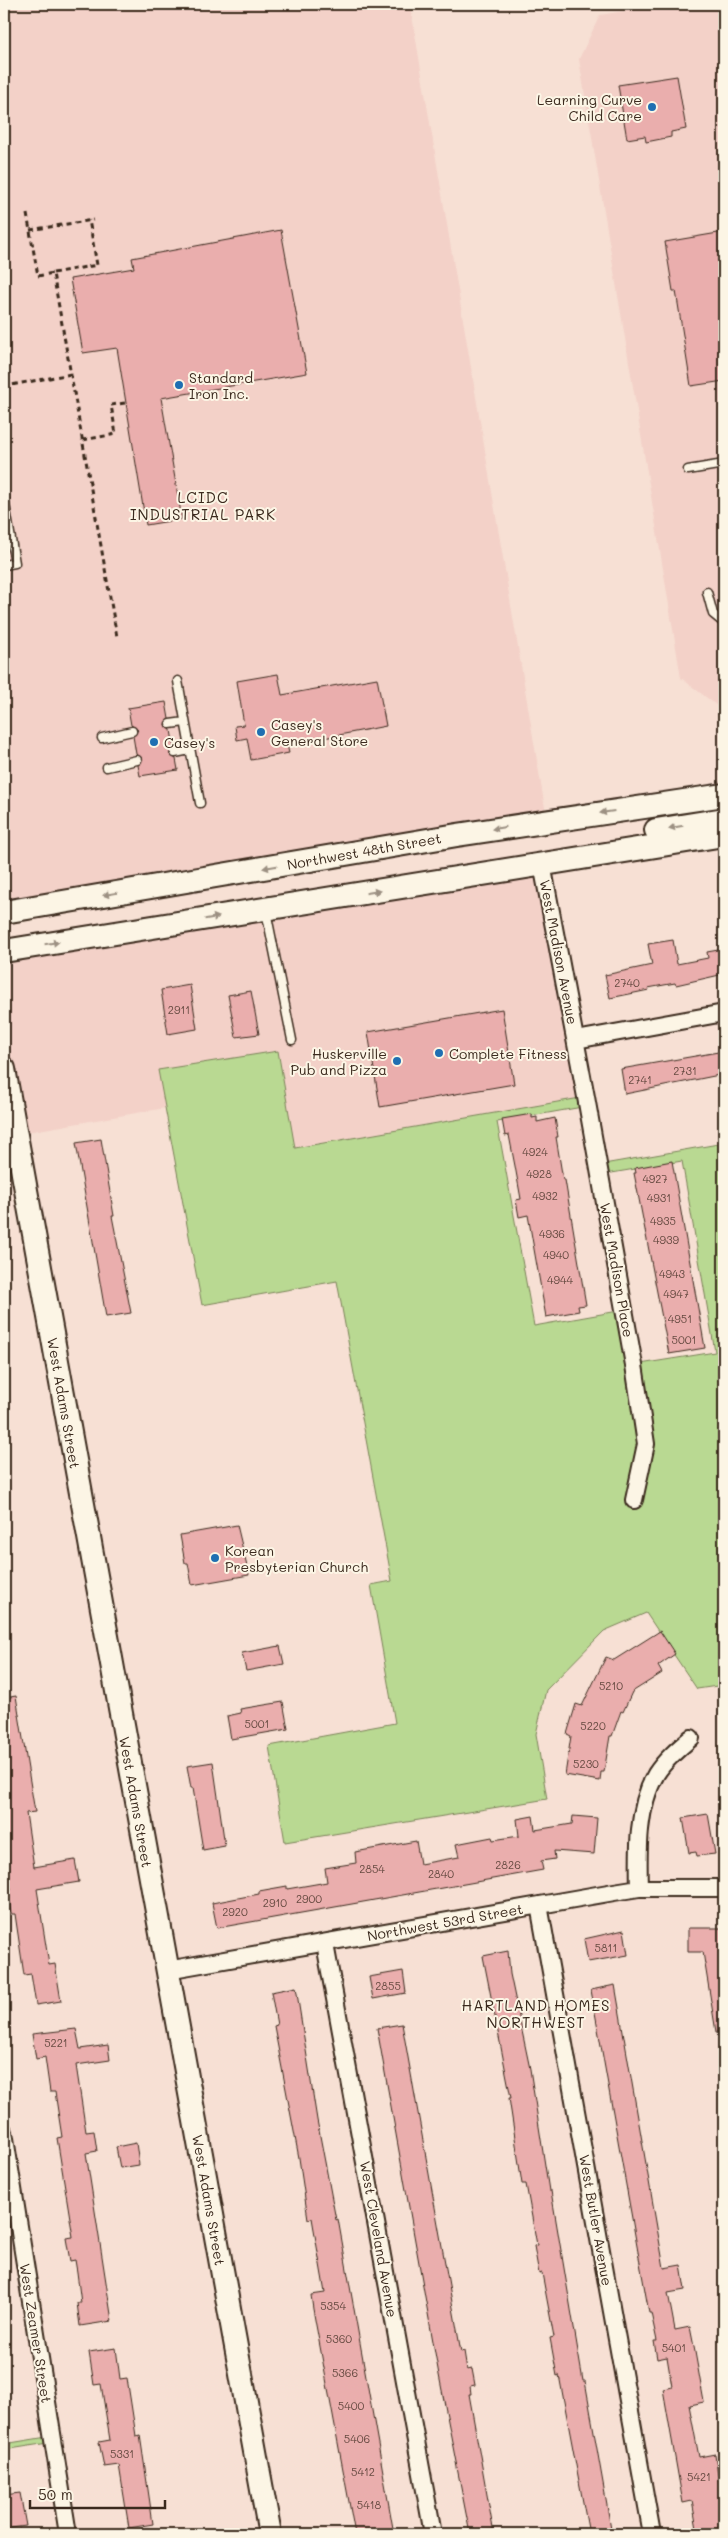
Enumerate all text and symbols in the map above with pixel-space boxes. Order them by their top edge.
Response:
place label: Learning Curve Child Care [537,90,642,125]
marker: Learning Curve Child Care [646,101,658,113]
place label: Standard Iron Inc. [189,368,253,403]
marker: Standard Iron Inc. [173,379,185,391]
district label: LCIDC INDUSTRIAL PARK [130,487,276,524]
place label: Casey's General Store [271,715,368,750]
marker: Casey's General Store [255,726,267,738]
place label: Casey's [164,733,215,752]
marker: Casey's [148,736,160,748]
one-way arrow [598,808,614,816]
one-way arrow [668,823,684,831]
one-way arrow [491,824,507,832]
street label: Northwest 48th Street [285,828,443,874]
one-way arrow [261,863,277,871]
street label: West Madison Avenue [536,878,582,1026]
one-way arrow [365,887,381,895]
one-way arrow [101,891,117,899]
one-way arrow [205,913,221,921]
one-way arrow [44,939,60,947]
house number: 2740 [614,975,640,990]
house number: 2911 [168,1002,190,1017]
place label: Huskerville Pub and Pizza [290,1044,387,1079]
place label: Complete Fitness [449,1044,567,1063]
marker: Complete Fitness [433,1047,445,1059]
marker: Huskerville Pub and Pizza [391,1055,403,1067]
house number: 2731 [673,1063,697,1078]
house number: 2741 [628,1072,652,1087]
house number: 4924 [522,1144,548,1159]
house number: 4928 [526,1166,552,1181]
house number: 4927 [642,1171,668,1186]
house number: 4932 [532,1188,558,1203]
house number: 4931 [647,1190,671,1205]
street label: West Madison Place [596,1201,638,1339]
house number: 4935 [650,1213,676,1228]
house number: 4936 [539,1226,565,1241]
house number: 4939 [653,1232,679,1247]
house number: 4940 [543,1247,569,1262]
house number: 4943 [659,1266,685,1281]
house number: 4944 [547,1272,573,1287]
house number: 4947 [663,1286,689,1301]
house number: 4951 [668,1311,692,1326]
house number: 5001 [672,1332,696,1347]
street label: West Adams Street [43,1336,85,1470]
place label: Korean Presbyterian Church [225,1541,368,1576]
marker: Korean Presbyterian Church [209,1552,221,1564]
house number: 5210 [599,1678,623,1693]
house number: 5001 [245,1716,269,1731]
house number: 5220 [580,1718,606,1733]
street label: West Adams Street [115,1735,157,1869]
house number: 5230 [573,1756,599,1771]
house number: 2826 [495,1857,521,1872]
house number: 2854 [359,1861,385,1876]
house number: 2840 [428,1866,454,1881]
house number: 2900 [296,1891,322,1906]
house number: 2910 [263,1895,287,1910]
street label: Northwest 53rd Street [366,1899,524,1945]
house number: 2920 [222,1904,248,1919]
house number: 5811 [595,1940,617,1955]
house number: 2855 [375,1978,401,1993]
district label: HARTLAND HOMES NORTHWEST [461,1995,611,2032]
house number: 5221 [44,2035,68,2050]
street label: West Adams Street [188,2133,230,2267]
street label: West Butler Avenue [575,2153,617,2287]
street label: West Cleveland Avenue [356,2159,402,2319]
street label: West Zeamer Street [16,2262,56,2404]
house number: 5354 [320,2298,346,2313]
house number: 5360 [326,2331,352,2346]
house number: 5401 [662,2340,686,2355]
house number: 5366 [332,2365,358,2380]
house number: 5400 [338,2398,364,2413]
house number: 5406 [344,2431,370,2446]
house number: 5331 [110,2446,134,2461]
house number: 5412 [351,2464,375,2479]
house number: 5421 [687,2469,711,2484]
scale bar [30,2478,165,2510]
text: 50 m [38,2484,73,2504]
house number: 5418 [357,2497,382,2512]

